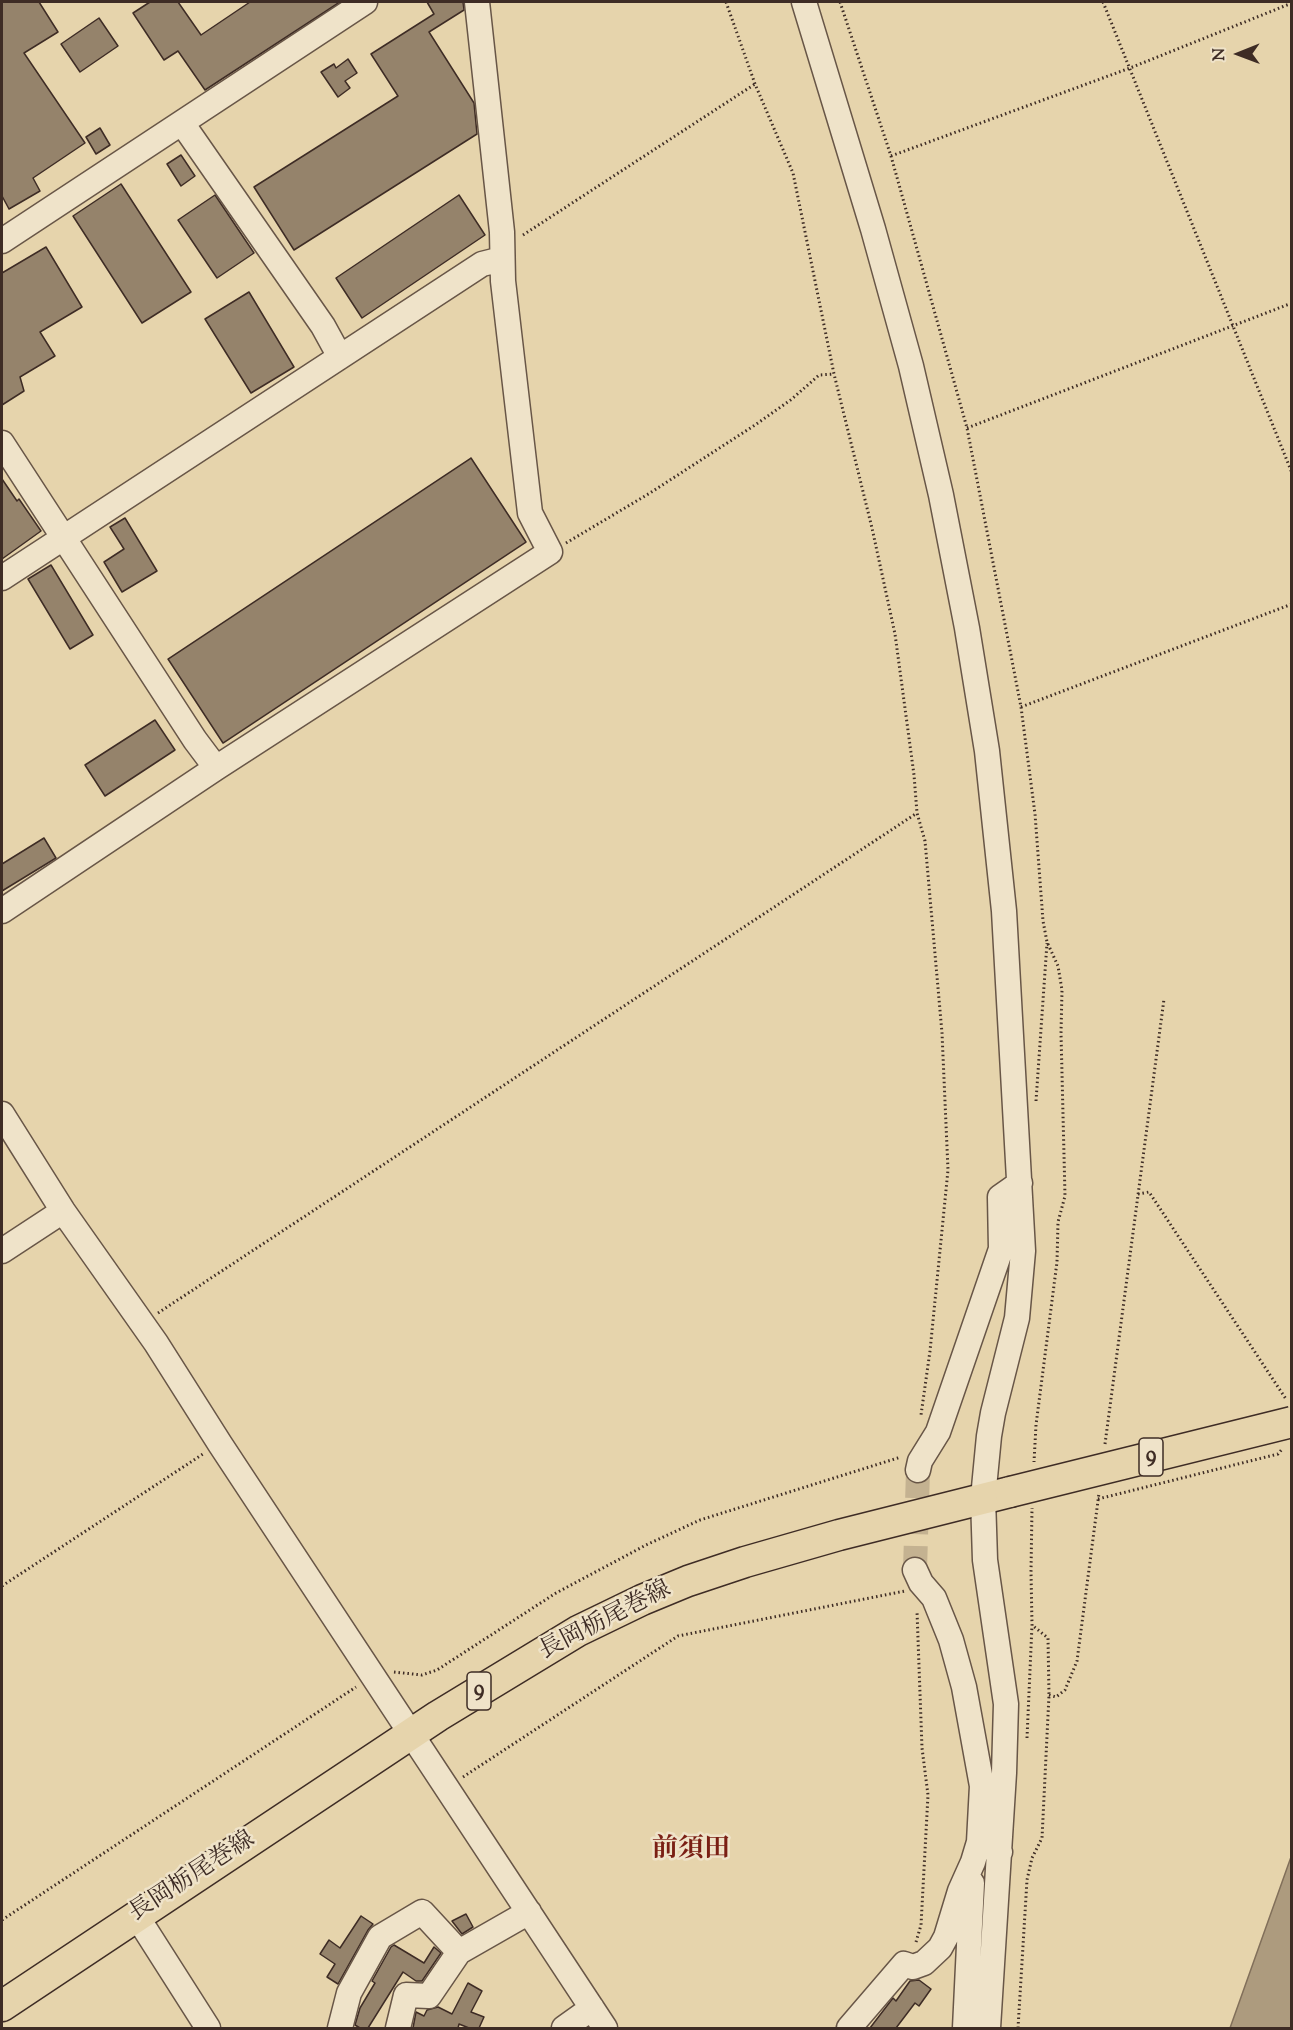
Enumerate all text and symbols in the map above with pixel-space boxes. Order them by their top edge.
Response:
north arrow [1209,24,1269,84]
text: N [1209,48,1232,61]
road number: 9 [1139,1438,1163,1476]
street label: 長岡栃尾巻線 [535,1576,677,1668]
road number: 9 [467,1672,491,1710]
street label: 長岡栃尾巻線 [125,1827,261,1929]
district label: 前須田 [652,1836,730,1868]

